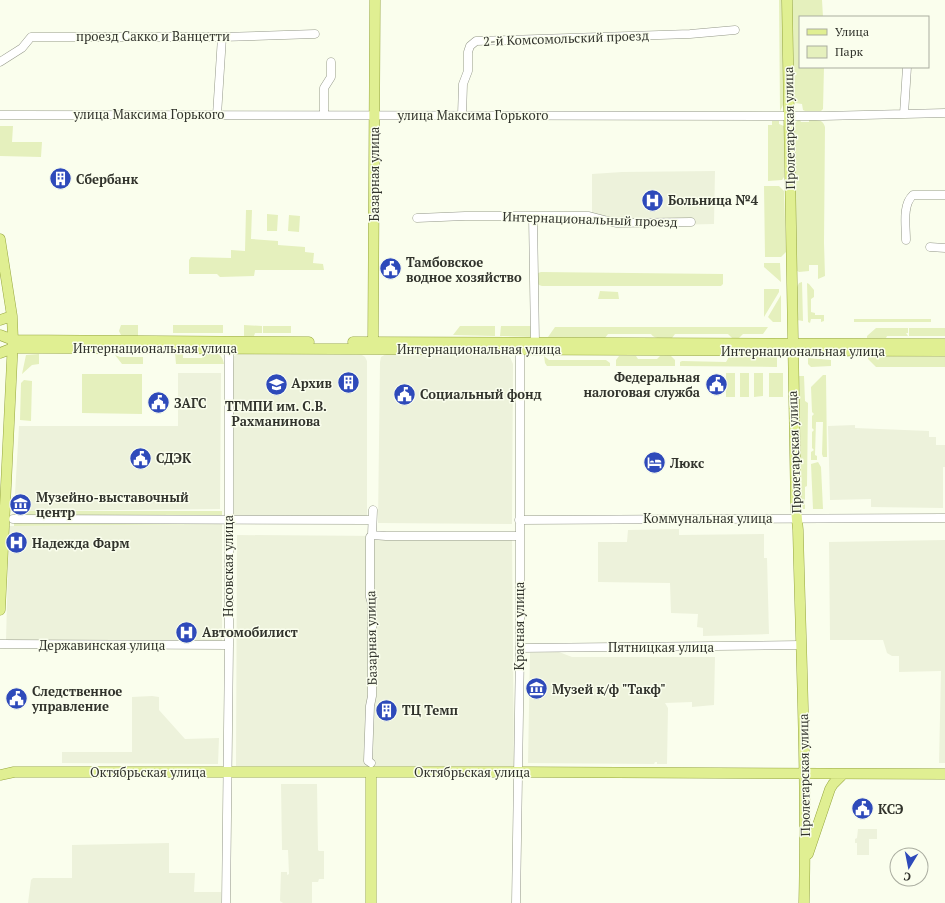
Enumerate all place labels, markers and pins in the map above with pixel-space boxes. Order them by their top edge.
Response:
building icon: Сбербанк [48,166,74,192]
place label: Сбербанк [76,170,138,188]
hospital icon: Больница №4 [640,187,666,213]
place label: Больница №4 [668,191,759,209]
place label: Тамбовское водное хозяйство [406,253,522,286]
public building icon: Тамбовское водное хозяйство [378,256,404,282]
place label: Федеральная налоговая служба [583,368,701,401]
building icon: Архив [335,370,361,396]
school or university icon: ТГМПИ им. С.В. Рахманинова [263,371,289,397]
public building icon: Федеральная налоговая служба [703,371,729,397]
place label: Архив [291,374,332,392]
public building icon: Социальный фонд [392,381,418,407]
place label: Социальный фонд [420,385,542,403]
public building icon: ЗАГС [146,390,172,416]
place label: ЗАГС [174,394,207,412]
place label: ТГМПИ им. С.В. Рахманинова [225,397,327,430]
public building icon: СДЭК [127,445,153,471]
place label: СДЭК [156,449,192,467]
hotel icon: Люкс [642,450,668,476]
place label: Люкс [669,454,704,472]
place label: Музейно-выставочный центр [36,488,189,521]
museum icon: Музейно-выставочный центр [7,491,33,517]
hospital icon: Надежда Фарм [4,530,30,556]
place label: Надежда Фарм [32,534,130,552]
hospital icon: Автомобилист [174,619,200,645]
place label: Автомобилист [202,623,298,641]
museum icon: Музей к/ф "Такф" [523,676,549,702]
place label: Музей к/ф "Такф" [552,680,666,698]
place label: Следственное управление [31,682,122,715]
public building icon: Следственное управление [3,685,29,711]
building icon: ТЦ Темп [373,697,399,723]
place label: ТЦ Темп [402,701,459,719]
public building icon: КСЭ [849,796,875,822]
place label: КСЭ [878,800,903,818]

